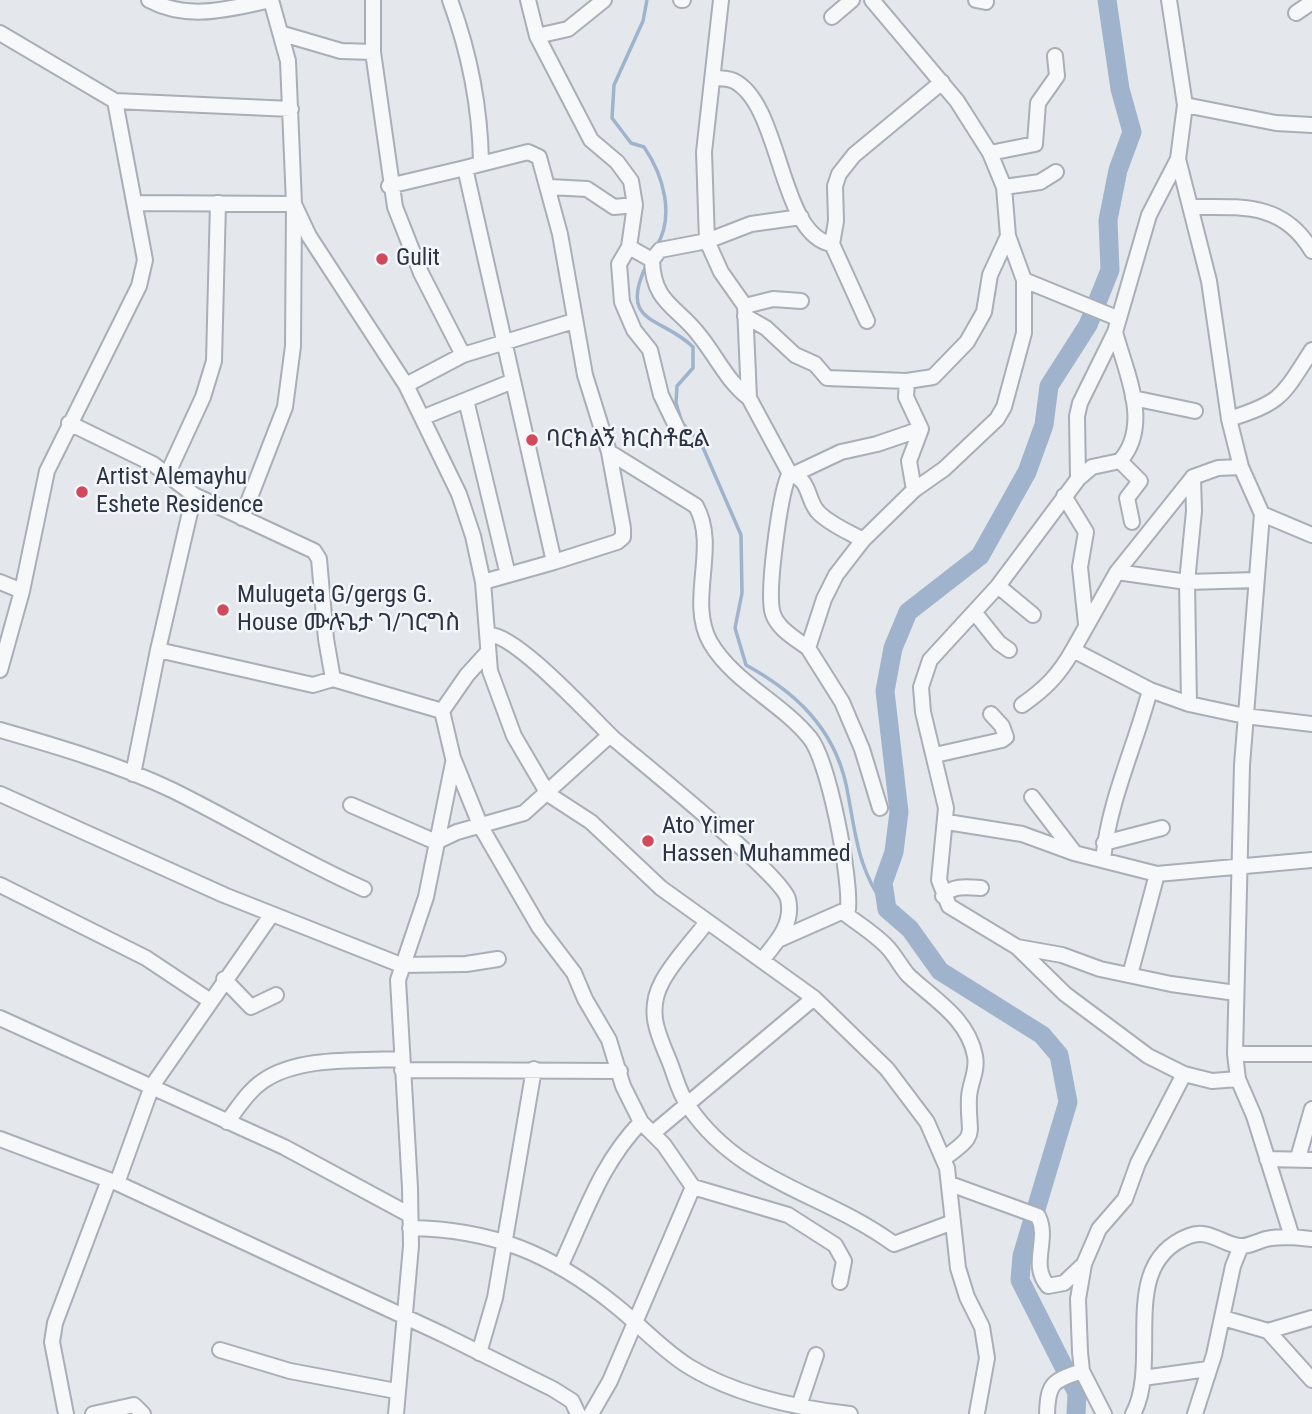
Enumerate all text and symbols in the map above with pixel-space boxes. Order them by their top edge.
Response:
place label: Gulit [396,245,440,273]
marker: Gulit [374,251,390,267]
place label: ባርክልኝ ክርስቶፎል [546,426,710,454]
marker: ባርክልኝ ክርስቶፎል [524,432,540,448]
place label: Artist Alemayhu Eshete Residence [96,464,263,520]
marker: Artist Alemayhu Eshete Residence [74,484,90,500]
place label: Mulugeta G/gergs G. House ሙሉጌታ ገ/ገርግስ [237,582,460,638]
marker: Mulugeta G/gergs G. House ሙሉጌታ ገ/ገርግስ [215,602,231,618]
place label: Ato Yimer Hassen Muhammed [662,813,851,869]
marker: Ato Yimer Hassen Muhammed [640,833,656,849]

